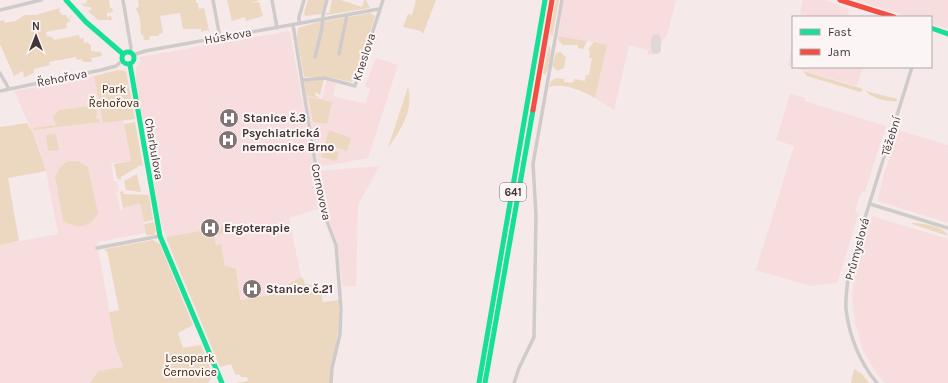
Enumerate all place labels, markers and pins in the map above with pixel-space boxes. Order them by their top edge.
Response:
hospital icon: Stanice č.3 [218,107,240,129]
place label: Stanice č.3 [243,111,306,125]
place label: Psychiatrická nemocnice Brno [242,126,334,154]
hospital icon: Psychiatrická nemocnice Brno [217,129,239,151]
hospital icon: Ergoterapie [199,217,221,239]
place label: Ergoterapie [224,221,290,235]
hospital icon: Stanice č.21 [241,278,263,300]
place label: Stanice č.21 [266,282,333,296]

